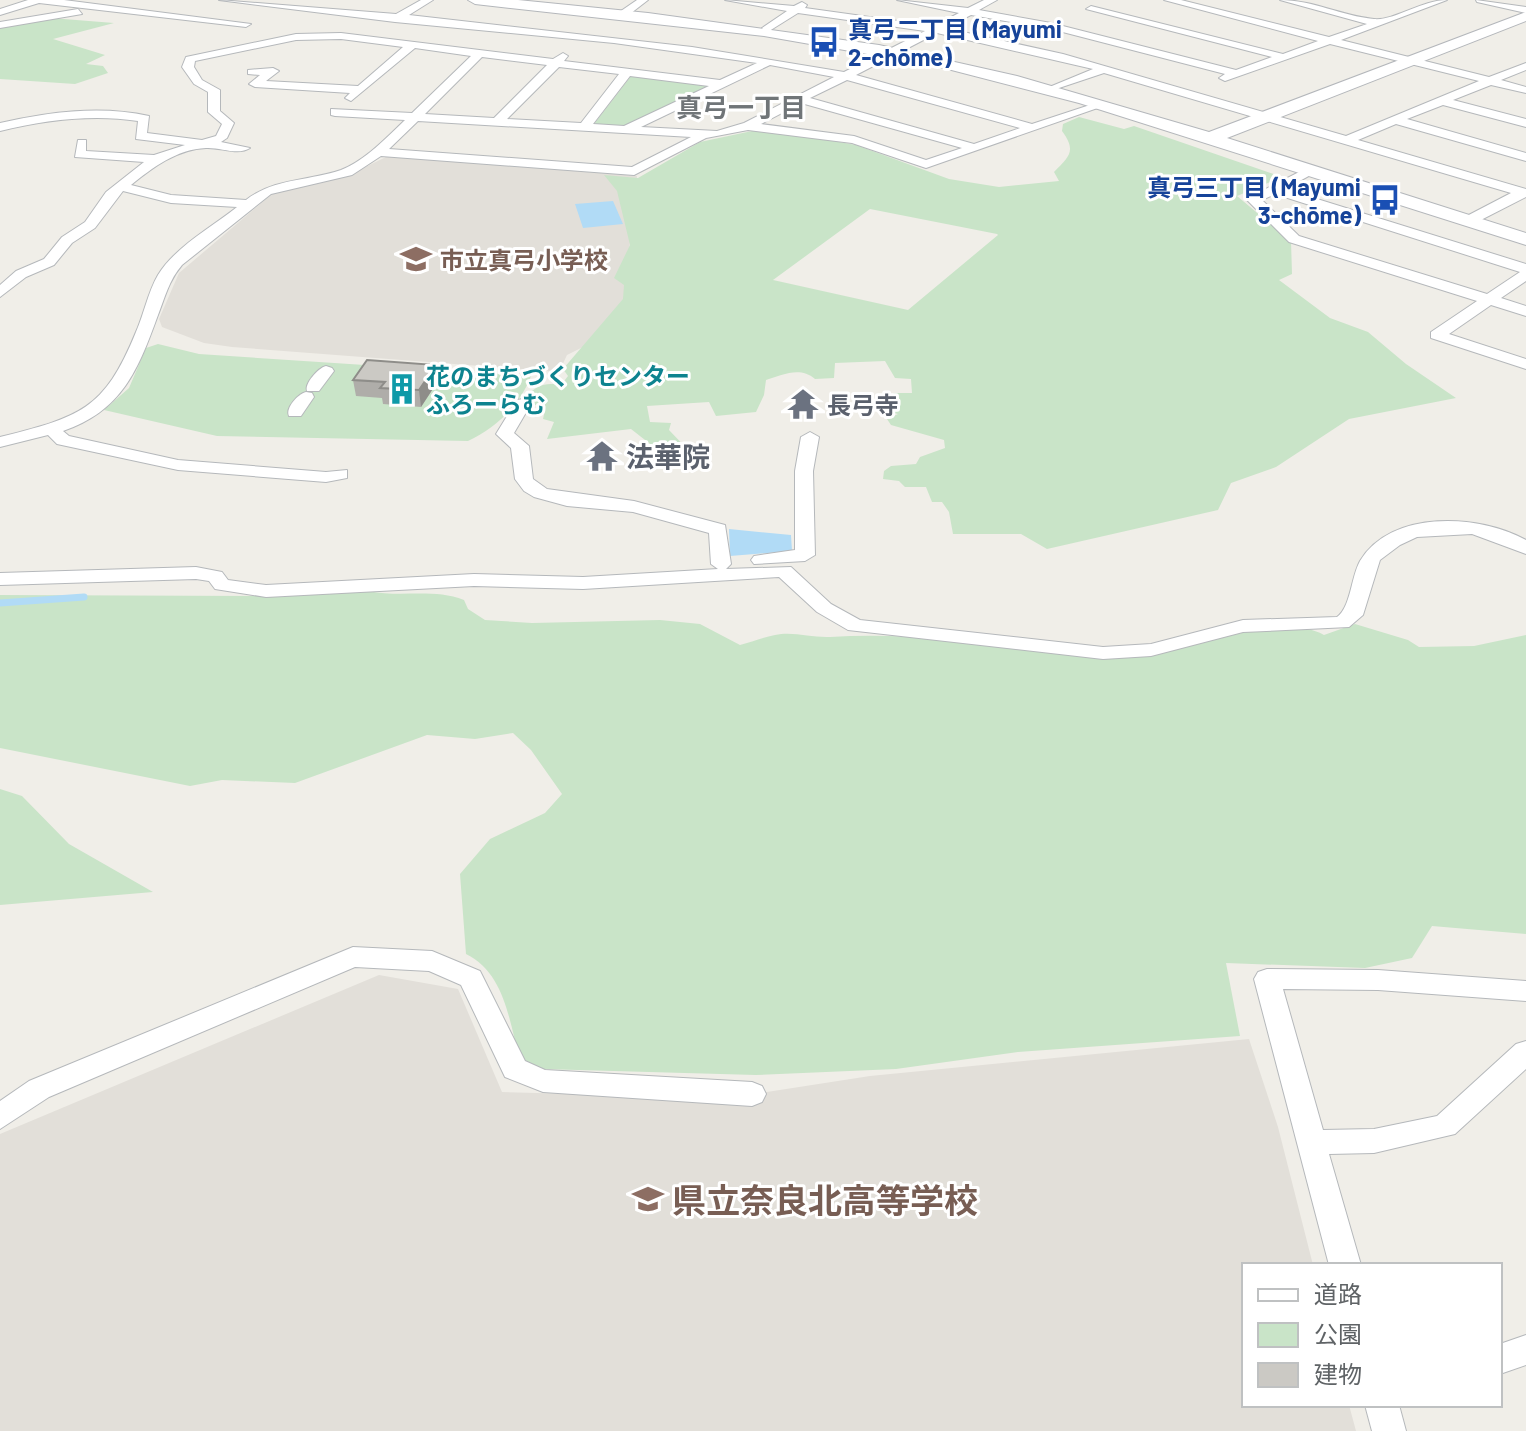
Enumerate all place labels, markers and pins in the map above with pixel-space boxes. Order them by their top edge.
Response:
place label: 真弓二丁目 (Mayumi 2-chōme) [848,14,1062,71]
bus stop icon: 真弓二丁目 (Mayumi 2-chōme) [807,25,841,59]
place label: 真弓三丁目 (Mayumi 3-chōme) [1147,172,1362,229]
bus stop icon: 真弓三丁目 (Mayumi 3-chōme) [1368,183,1402,217]
school or university icon: 市立真弓小学校 [399,242,433,276]
place label: 市立真弓小学校 [440,245,608,274]
place label: 花のまちづくりセンター ふろーらむ [426,361,690,418]
building icon: 花のまちづくりセンター ふろーらむ [385,372,419,406]
temple icon: 長弓寺 [786,387,820,421]
place label: 長弓寺 [827,390,899,419]
temple icon: 法華院 [585,439,619,473]
place label: 法華院 [626,439,710,473]
place label: 県立奈良北高等学校 [672,1179,978,1220]
school or university icon: 県立奈良北高等学校 [631,1182,665,1216]

